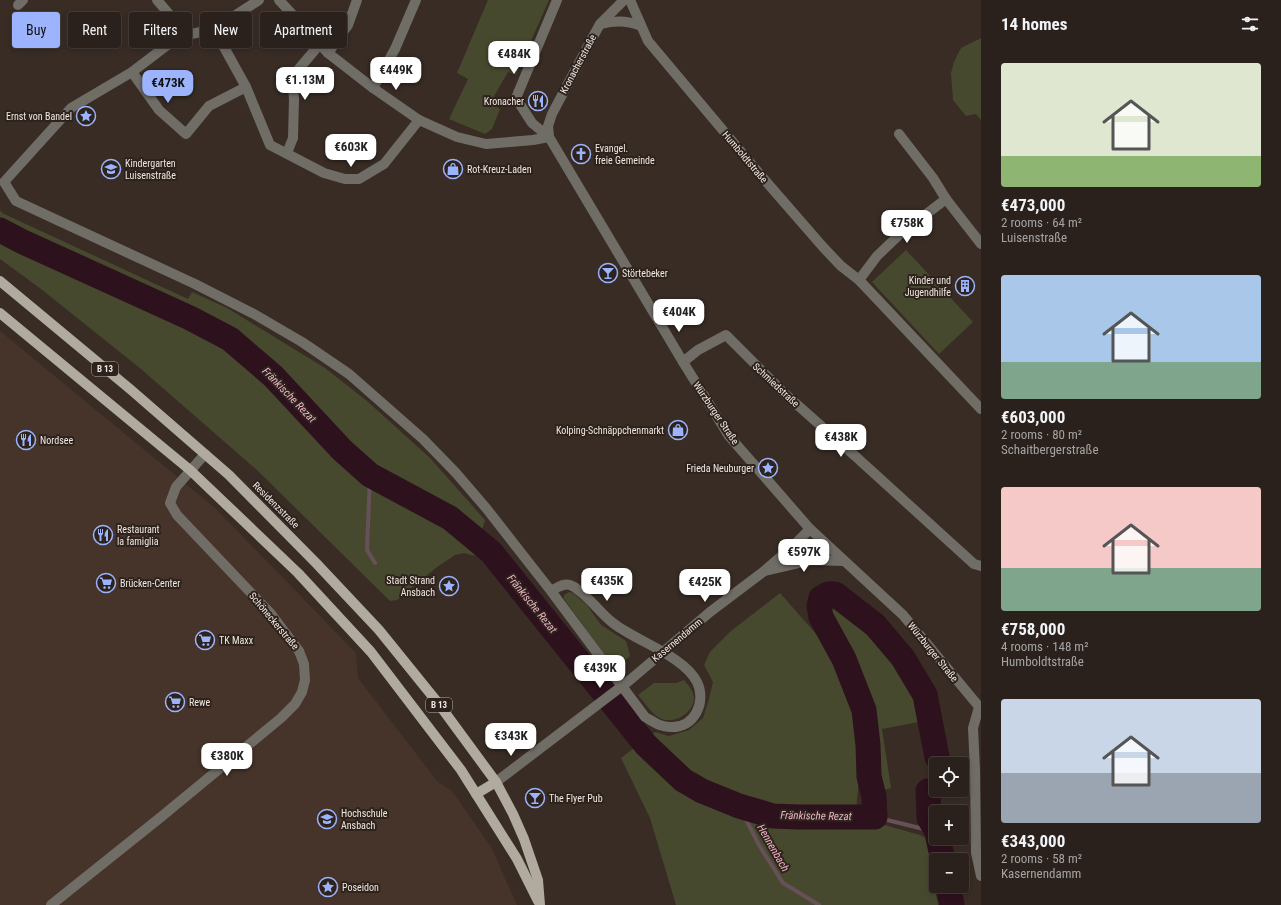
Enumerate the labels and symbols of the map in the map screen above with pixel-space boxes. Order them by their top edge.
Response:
street label: Kronacherstraße [558,32,598,95]
pin: €484K [486,41,542,75]
pin: €449K [368,57,424,91]
pin: €1.13M [272,67,338,101]
pin: €473K [140,70,196,104]
restaurant icon: Kronacher [527,90,549,112]
place label: Kronacher [484,96,524,107]
place icon: Ernst von Bandel [75,105,97,127]
place label: Ernst von Bandel [6,111,72,122]
street label: Humboldtstraße [720,129,770,185]
pin: €603K [323,134,379,168]
church icon: Evangel. freie Gemeinde [570,143,592,165]
place label: Evangel. freie Gemeinde [595,143,655,166]
school or university icon: Kindergarten Luisenstraße [100,158,122,180]
place label: Kindergarten Luisenstraße [125,158,176,181]
shop icon: Rot-Kreuz-Laden [442,158,464,180]
place label: Rot-Kreuz-Laden [467,164,532,175]
pin: €758K [879,210,935,244]
bar icon: Störtebeker [597,262,619,284]
place label: Störtebeker [622,268,668,279]
place label: Kinder und Jugendhilfe [905,275,951,298]
building icon: Kinder und Jugendhilfe [954,275,976,297]
pin: €404K [651,299,707,333]
street label: Schmiedstraße [751,361,802,409]
road number: B 13 [92,362,118,376]
water label: Fränkische Rezat [259,365,319,426]
street label: Würzburger Straße [691,380,741,447]
shop icon: Kolping-Schnäppchenmarkt [667,419,689,441]
pin: €438K [813,424,869,458]
place label: Kolping-Schnäppchenmarkt [556,425,664,436]
restaurant icon: Nordsee [15,429,37,451]
place label: Nordsee [40,435,73,446]
place icon: Frieda Neuburger [757,457,779,479]
place label: Frieda Neuburger [686,463,754,474]
street label: Residenzstraße [251,480,302,531]
restaurant icon: Restaurant la famiglia [92,524,114,546]
place label: Restaurant la famiglia [117,524,160,547]
pin: €597K [776,539,832,573]
pin: €435K [579,568,635,602]
pin: €425K [677,569,733,603]
supermarket icon: Brücken-Center [95,572,117,594]
water label: Fränkische Rezat [504,572,560,637]
place label: Stadt Strand Ansbach [386,575,435,598]
place icon: Stadt Strand Ansbach [438,575,460,597]
place label: Brücken-Center [120,578,180,589]
street label: Schöneckerstraße [247,590,301,652]
street label: Kasernendamm [650,616,704,664]
street label: Würzburger Straße [906,620,960,684]
supermarket icon: TK Maxx [194,629,216,651]
place label: TK Maxx [219,635,254,646]
pin: €439K [572,655,628,689]
supermarket icon: Rewe [164,691,186,713]
place label: Rewe [189,697,210,708]
road number: B 13 [426,698,452,712]
pin: €343K [483,723,539,757]
pin: €380K [199,743,255,777]
bar icon: The Flyer Pub [524,787,546,809]
place label: The Flyer Pub [549,793,603,804]
school or university icon: Hochschule Ansbach [316,808,338,830]
place label: Hochschule Ansbach [341,808,388,831]
water label: Fränkische Rezat [780,809,853,823]
water label: Hennenbach [754,822,792,874]
place icon: Poseidon [317,876,339,898]
place label: Poseidon [342,882,379,893]

